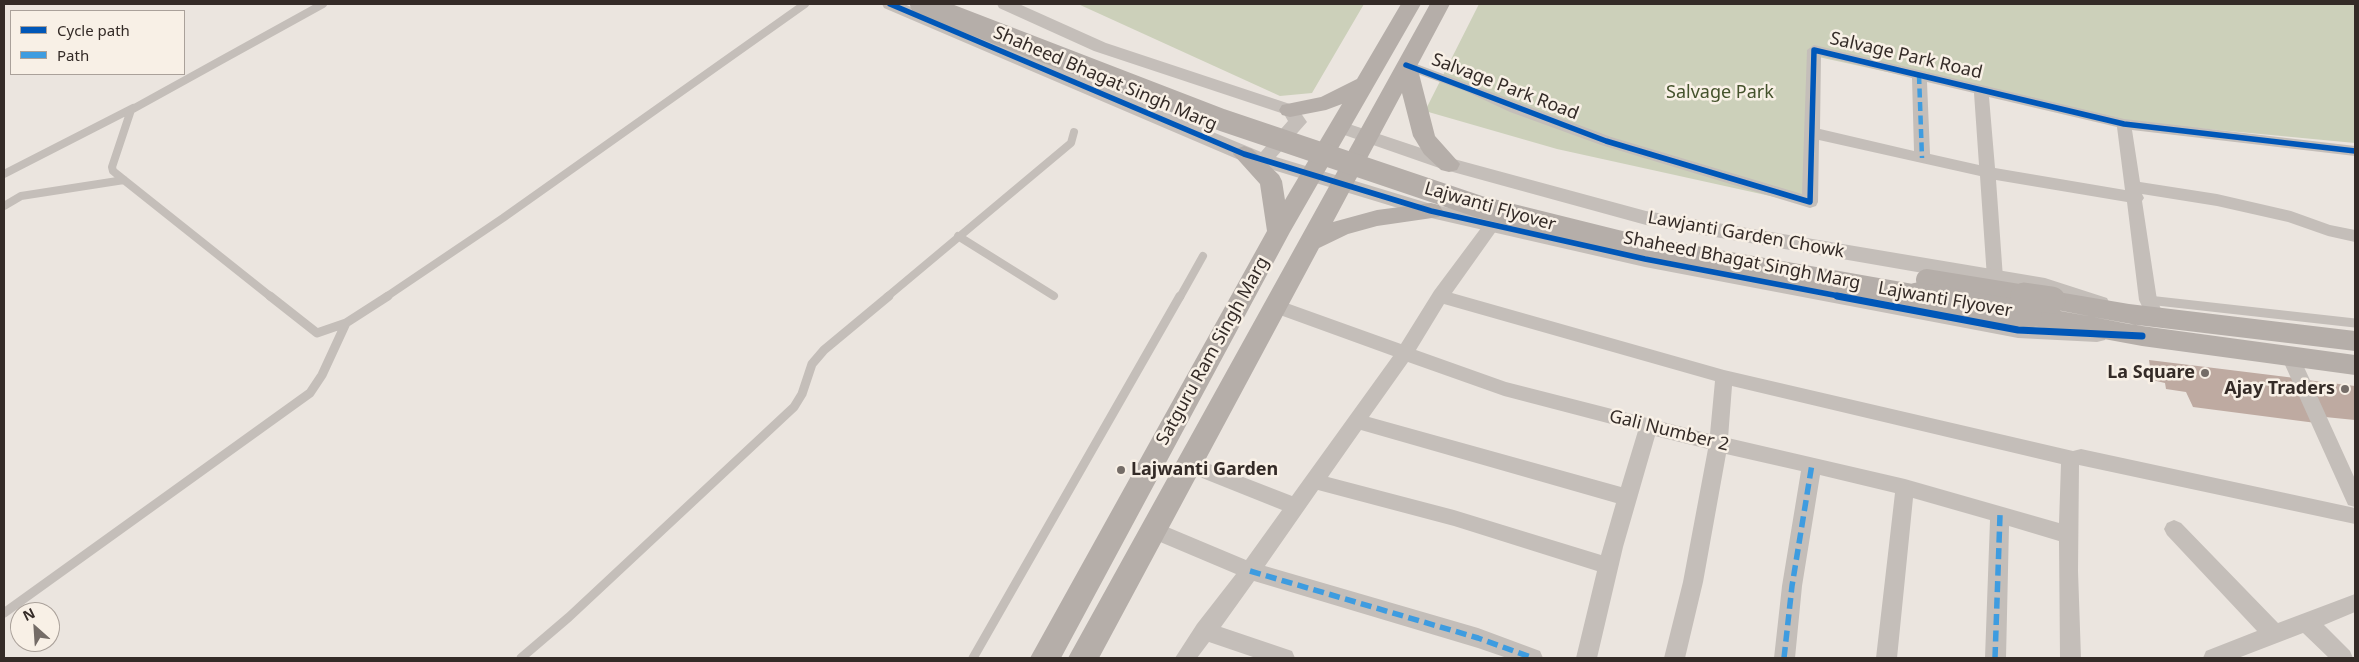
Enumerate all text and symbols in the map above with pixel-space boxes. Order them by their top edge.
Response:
legend [10,10,185,75]
text: Cycle path [57,20,130,40]
street label: Shaheed Bhagat Singh Marg [990,22,1220,136]
street label: Salvage Park Road [1828,28,1984,84]
text: Path [57,45,89,65]
street label: Salvage Park Road [1428,49,1582,125]
park label: Salvage Park [1666,82,1774,104]
street label: Lajwanti Flyover [1422,178,1558,236]
street label: Lawjanti Garden Chowk [1646,207,1846,263]
street label: Shaheed Bhagat Singh Marg [1622,227,1862,295]
street label: Satguru Ram Singh Marg [1152,253,1274,449]
street label: Lajwanti Flyover [1876,278,2014,322]
place label: La Square [2107,362,2195,384]
marker: La Square [2199,367,2211,379]
place label: Ajay Traders [2224,378,2335,400]
marker: Ajay Traders [2339,383,2351,395]
street label: Gali Number 2 [1607,406,1731,456]
place label: Lajwanti Garden [1131,459,1278,481]
marker: Lajwanti Garden [1115,464,1127,476]
north arrow [10,602,60,652]
text: N [19,603,38,625]

